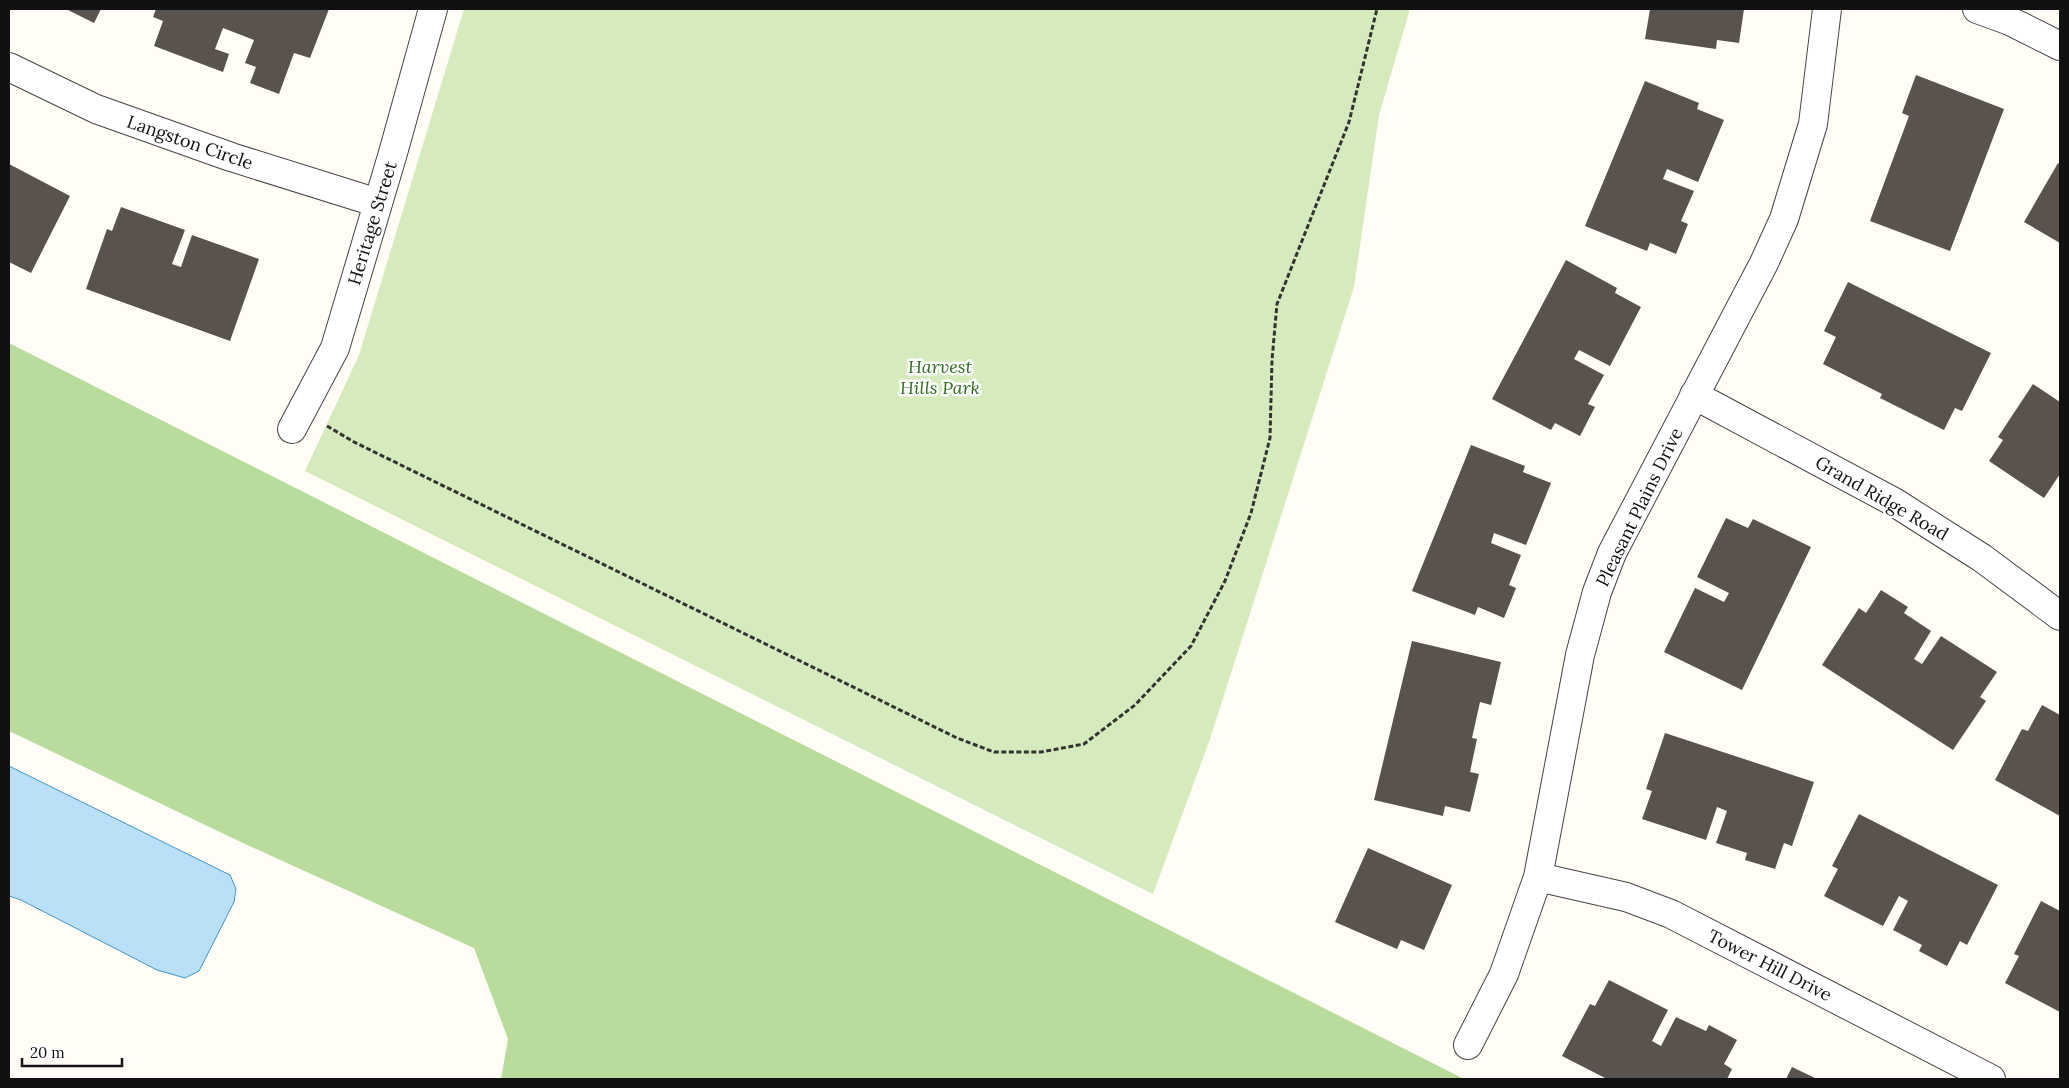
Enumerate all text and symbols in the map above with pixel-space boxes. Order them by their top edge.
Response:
street label: Langston Circle [124,110,256,174]
street label: Heritage Street [342,158,402,288]
park label: Harvest Hills Park [900,355,980,399]
street label: Pleasant Plains Drive [1591,424,1688,590]
street label: Grand Ridge Road [1811,450,1953,546]
street label: Tower Hill Drive [1704,924,1836,1006]
scale bar [22,1036,122,1068]
text: 20 m [30,1043,65,1062]

